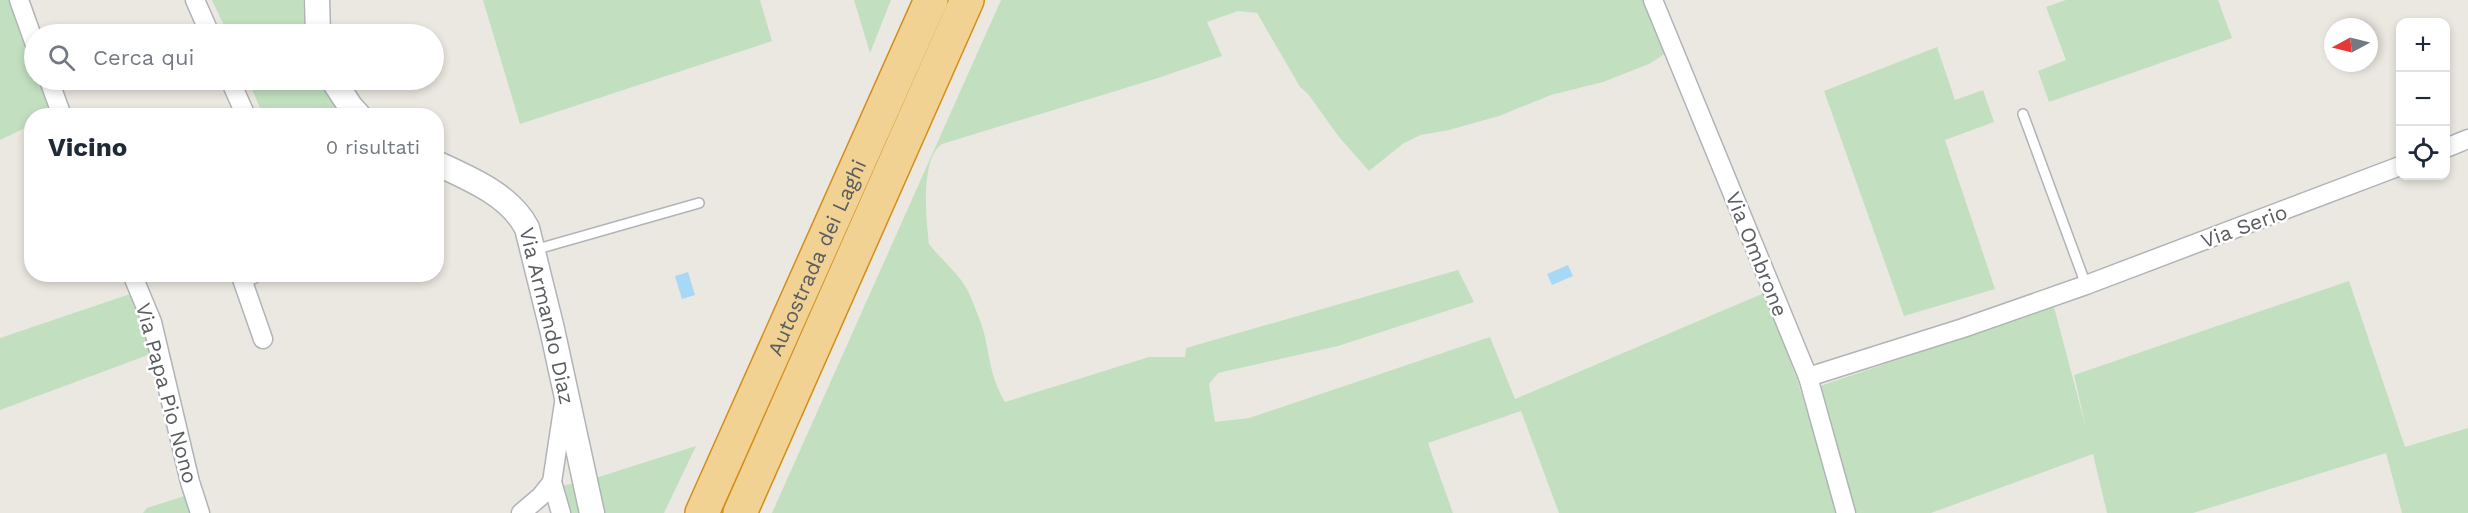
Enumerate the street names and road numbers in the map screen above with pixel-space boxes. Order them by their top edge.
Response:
street label: Autostrada dei Laghi [761,155,871,359]
street label: Via Ombrone [1721,188,1793,320]
street label: Via Serio [2197,199,2291,253]
street label: Via Armando Diaz [515,225,580,406]
street label: Via Papa Pio Nono [131,300,203,486]

